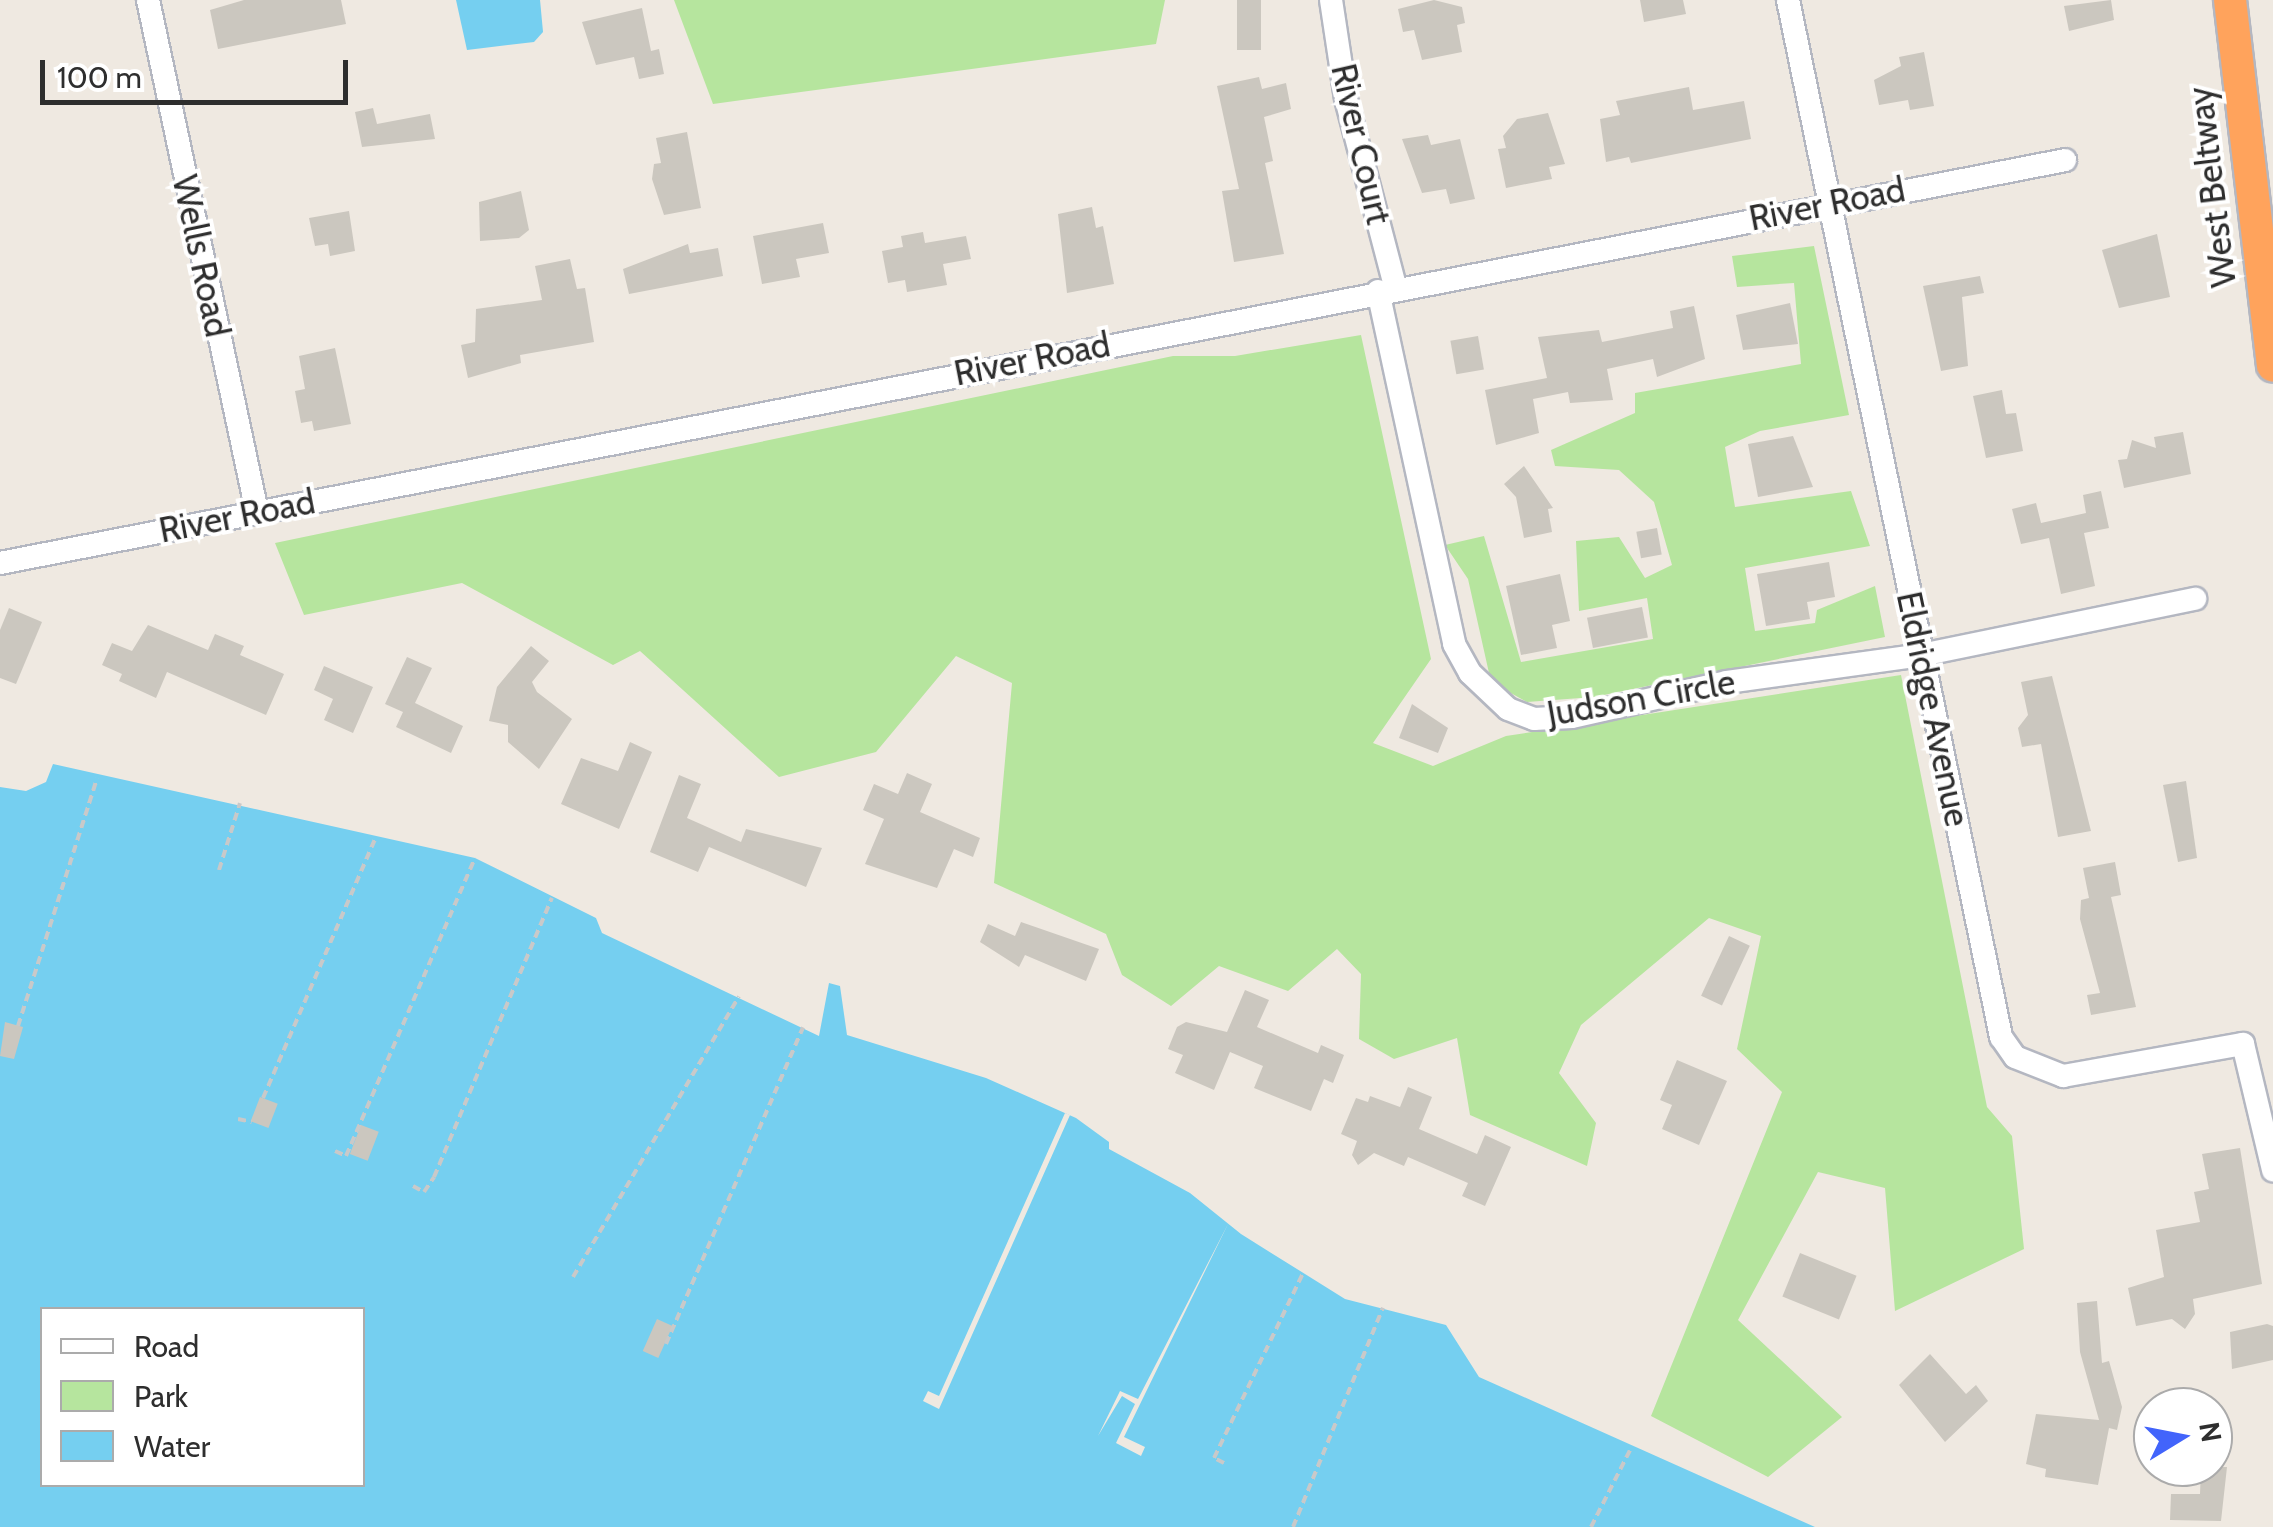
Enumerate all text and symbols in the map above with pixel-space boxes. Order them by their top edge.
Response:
scale bar [45,40,352,102]
text: 100 m [57,59,142,96]
street label: River Court [1322,60,1400,228]
street label: West Beltway [2179,84,2245,290]
street label: River Road [1745,168,1909,240]
street label: Wells Road [163,171,239,341]
street label: River Road [950,323,1114,395]
street label: River Road [155,480,319,552]
street label: Eldridge Avenue [1888,588,1978,830]
street label: Judson Circle [1544,661,1738,735]
legend [40,1307,365,1487]
text: Road [134,1328,199,1365]
text: Park [134,1378,188,1415]
north arrow [2133,1387,2233,1487]
text: N [2192,1419,2229,1445]
text: Water [134,1428,210,1465]

